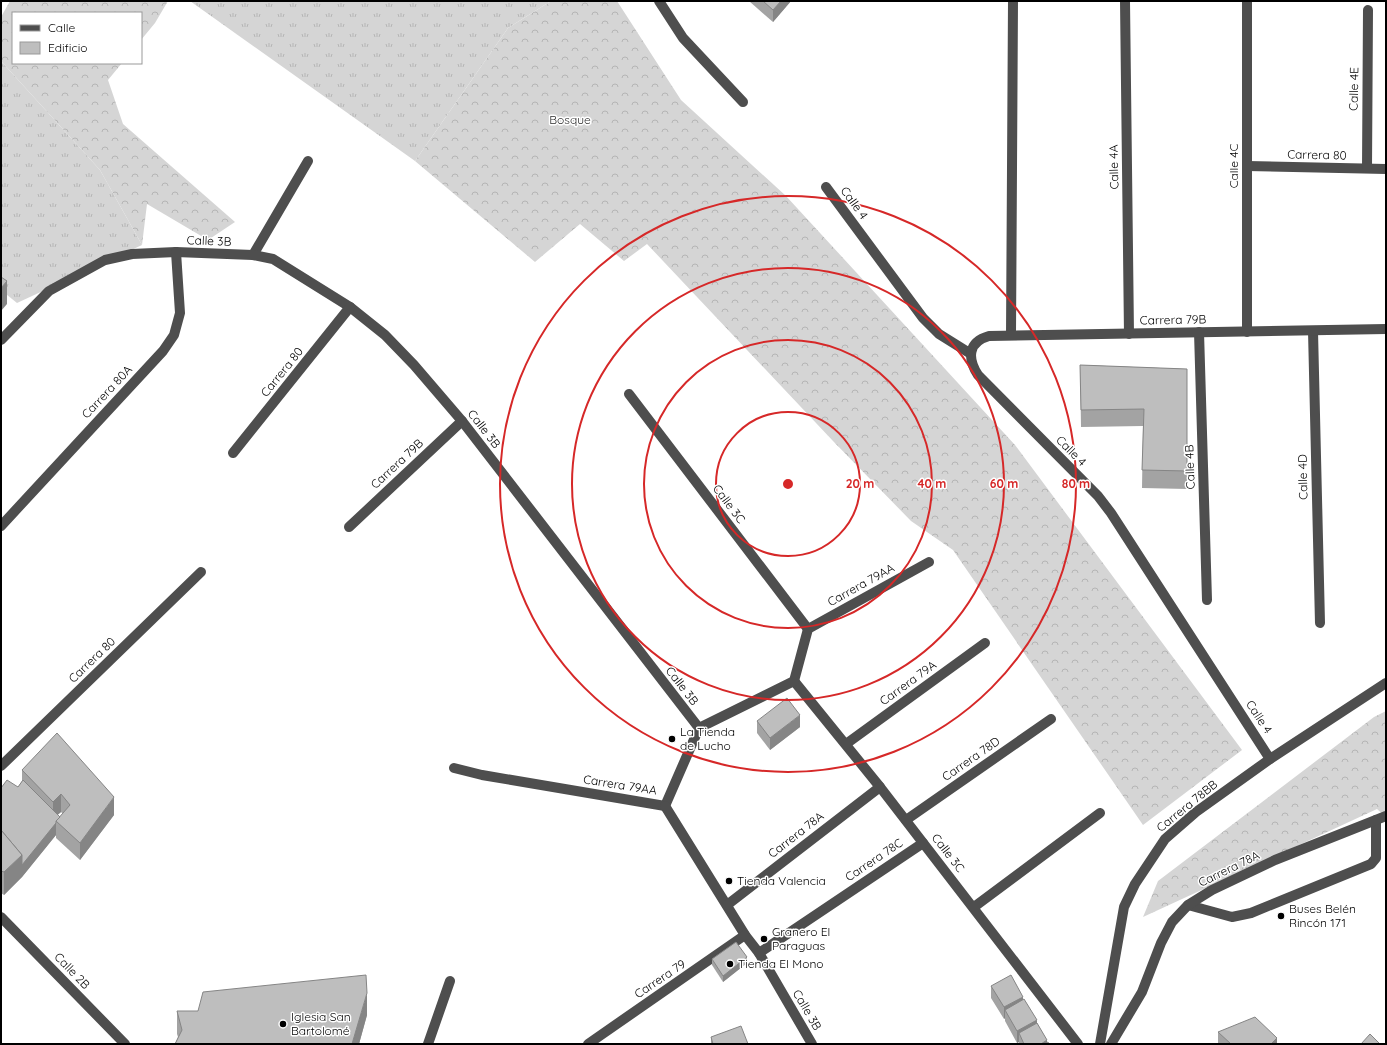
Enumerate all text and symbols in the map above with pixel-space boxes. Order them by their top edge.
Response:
legend [12,12,142,64]
text: Calle [48,20,76,35]
text: Edificio [48,40,88,55]
street label: Calle 4E [1346,67,1361,111]
park label: Bosque [549,112,591,127]
street label: Calle 4C [1226,143,1241,188]
street label: Calle 4A [1106,144,1121,189]
street label: Carrera 80 [1287,146,1347,163]
street label: Calle 4 [837,183,871,222]
street label: Calle 3B [186,232,232,249]
street label: Carrera 79B [1140,311,1207,328]
street label: Carrera 80 [257,344,306,400]
street label: Carrera 80A [78,362,135,421]
street label: Calle 3B [465,406,504,451]
street label: Calle 4 [1053,432,1090,469]
street label: Carrera 79B [367,435,426,492]
street label: Calle 4B [1181,444,1198,490]
street label: Calle 4D [1295,454,1310,500]
text: 20 m [846,476,874,491]
text: 40 m [918,476,946,491]
text: 60 m [990,476,1018,491]
text: 80 m [1062,476,1090,491]
centre of rings [781,477,795,491]
street label: Calle 3C [710,481,749,526]
street label: Carrera 79AA [825,560,897,609]
street label: Carrera 80 [65,634,118,686]
street label: Carrera 79A [876,657,939,708]
street label: Calle 3B [663,663,702,708]
street label: Calle 4 [1243,697,1276,736]
place label: La Tienda de Lucho [680,724,735,753]
street label: Carrera 78D [939,733,1003,784]
marker: La Tienda de Lucho [667,734,677,744]
street label: Carrera 79AA [582,771,658,798]
street label: Carrera 78BB [1153,776,1220,835]
street label: Carrera 78A [765,808,827,861]
street label: Calle 3C [929,830,968,875]
street label: Carrera 78C [842,835,906,884]
street label: Carrera 78A [1196,847,1262,890]
place label: Tienda Valencia [737,873,826,888]
marker: Tienda Valencia [724,876,734,886]
place label: Buses Belén Rincón 171 [1289,901,1356,930]
marker: Buses Belén Rincón 171 [1276,911,1286,921]
place label: Granero El Paraguas [772,924,830,953]
marker: Granero El Paraguas [759,934,769,944]
street label: Calle 2B [51,949,94,992]
street label: Carrera 79 [631,956,689,1001]
place label: Tienda El Mono [738,956,824,971]
marker: Tienda El Mono [725,959,735,969]
street label: Calle 3B [790,987,825,1033]
place label: Iglesia San Bartolomé [291,1009,351,1038]
marker: Iglesia San Bartolomé [278,1019,288,1029]

